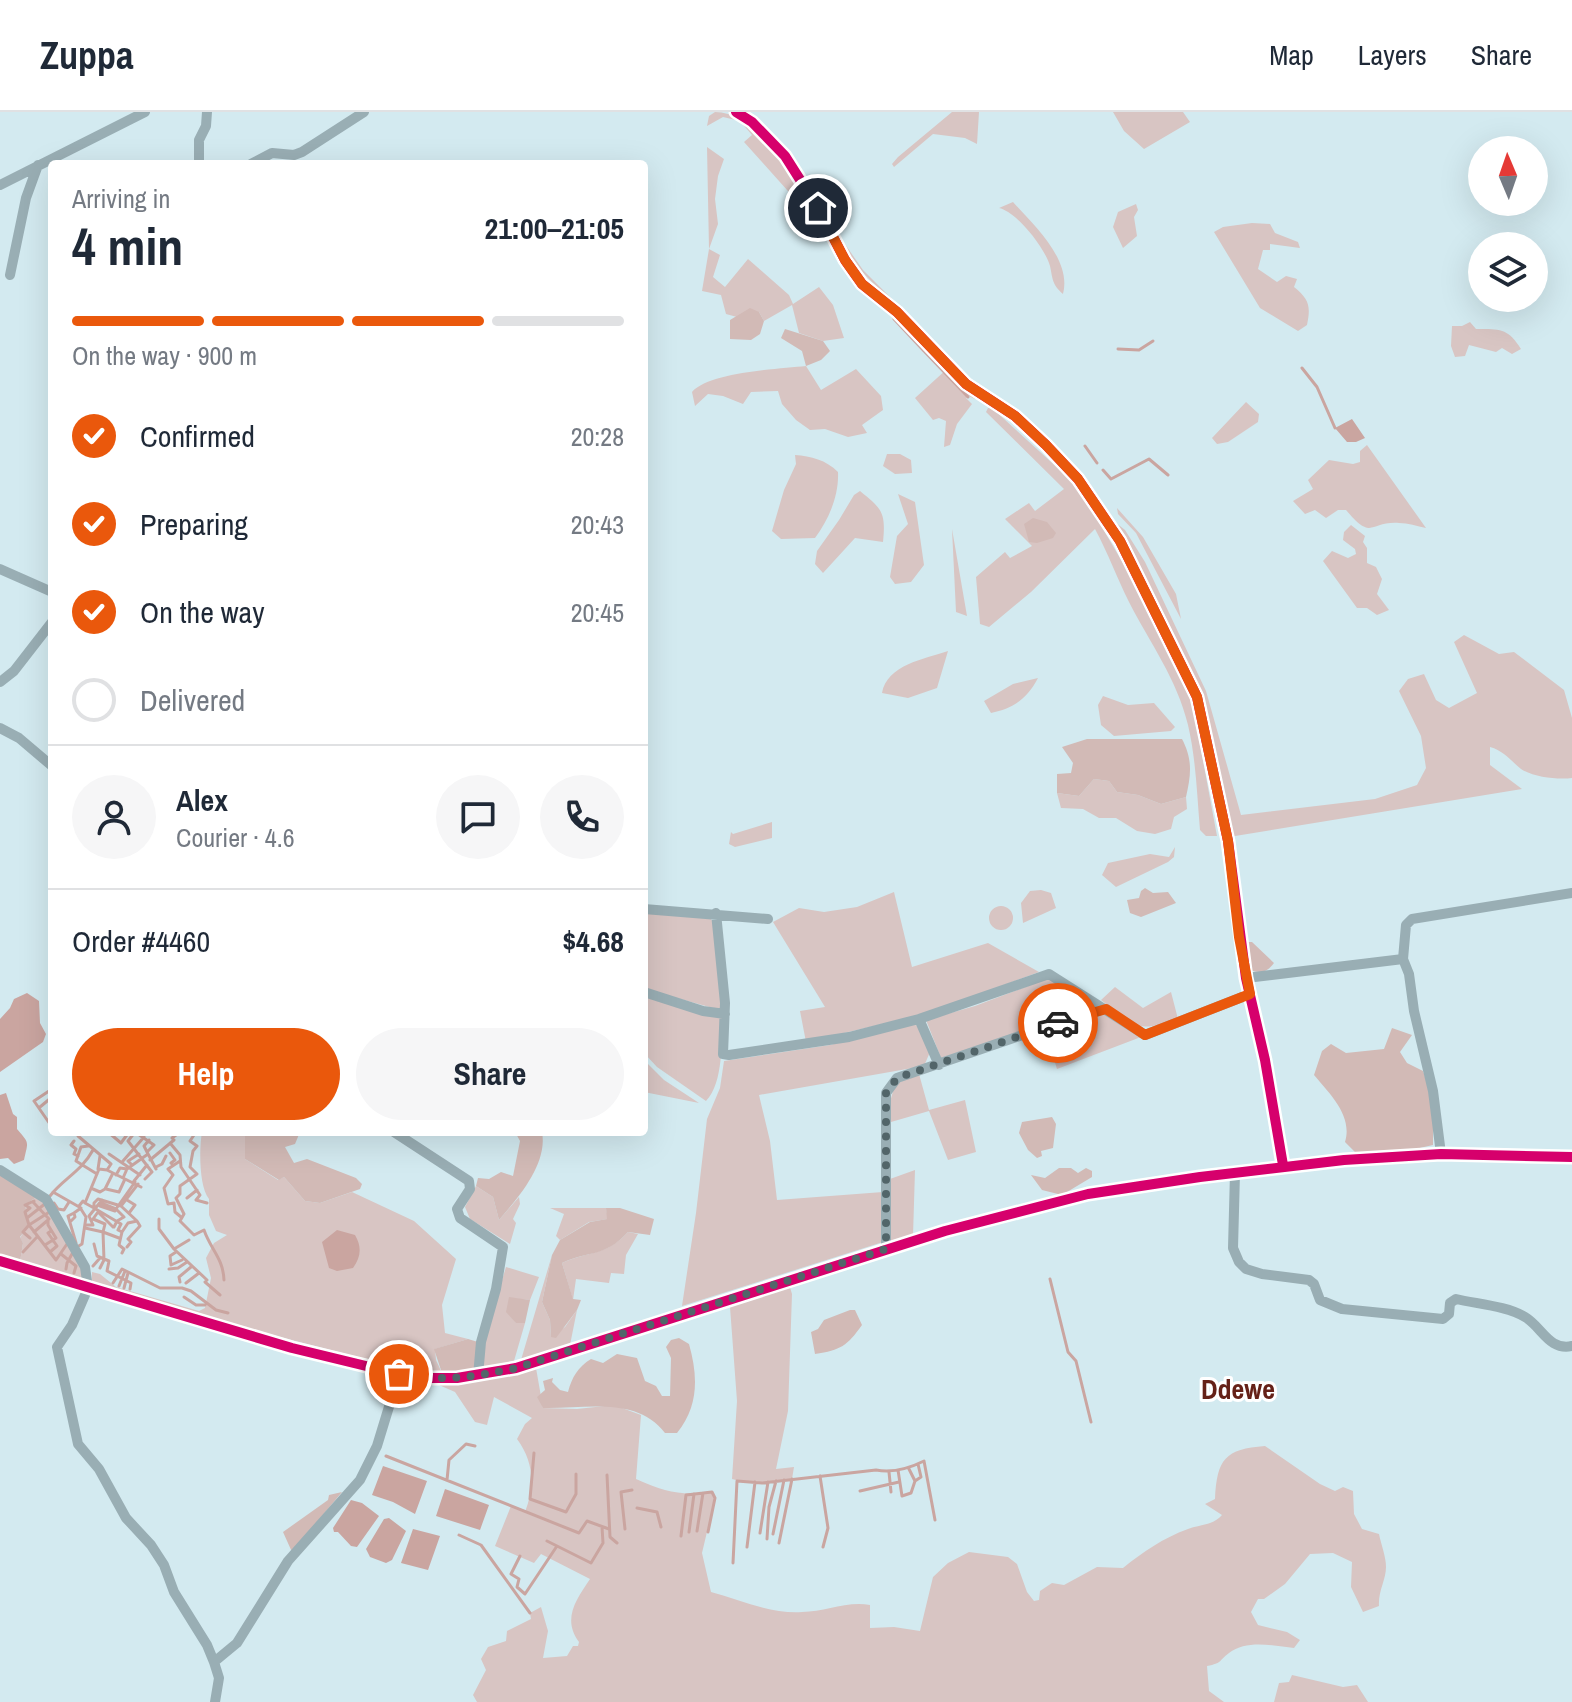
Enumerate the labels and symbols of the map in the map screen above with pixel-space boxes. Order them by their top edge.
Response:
north arrow [1468,136,1548,216]
pin [784,174,852,242]
courier [1018,983,1098,1063]
pin [365,1340,433,1408]
district label: Ddewe [1201,1370,1275,1408]

